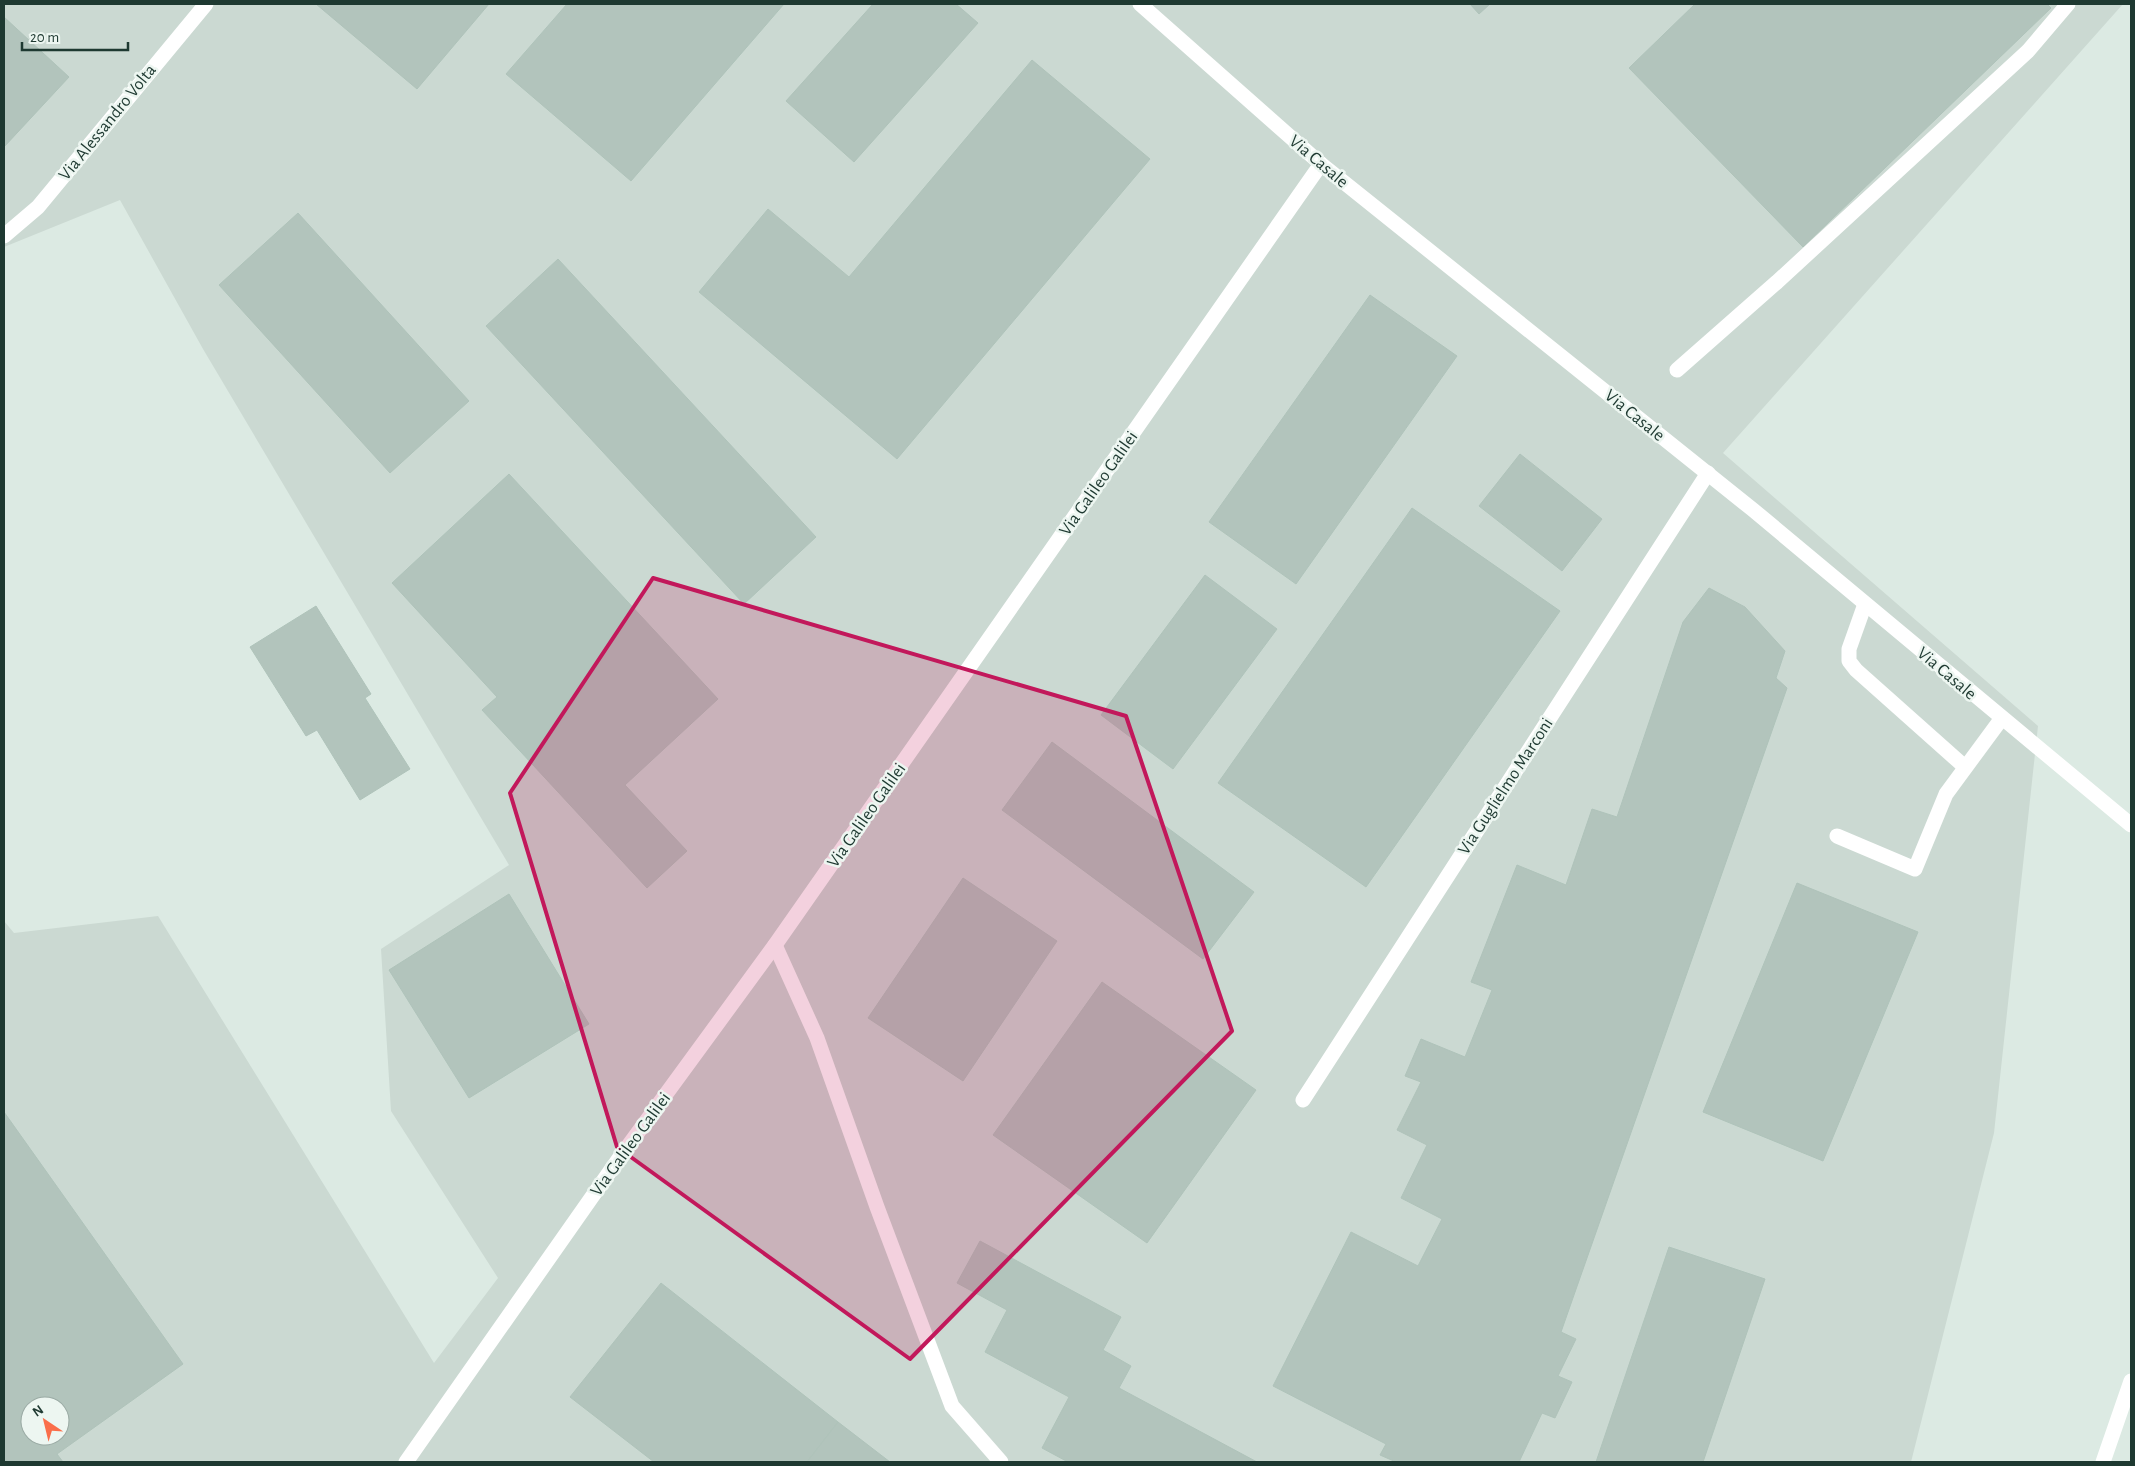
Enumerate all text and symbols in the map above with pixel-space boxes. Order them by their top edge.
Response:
scale bar [22,20,129,52]
text: 20 m [30,30,59,45]
street label: Via Alessandro Volta [56,61,160,184]
street label: Via Casale [1285,132,1351,192]
street label: Via Casale [1601,386,1668,445]
street label: Via Galileo Galilei [1056,428,1141,539]
street label: Via Casale [1913,644,1979,704]
street label: Via Guglielmo Marconi [1455,715,1557,858]
street label: Via Galileo Galilei [824,760,909,871]
street label: Via Galileo Galilei [587,1090,674,1200]
north arrow [20,1396,70,1446]
text: N [30,1403,46,1420]

